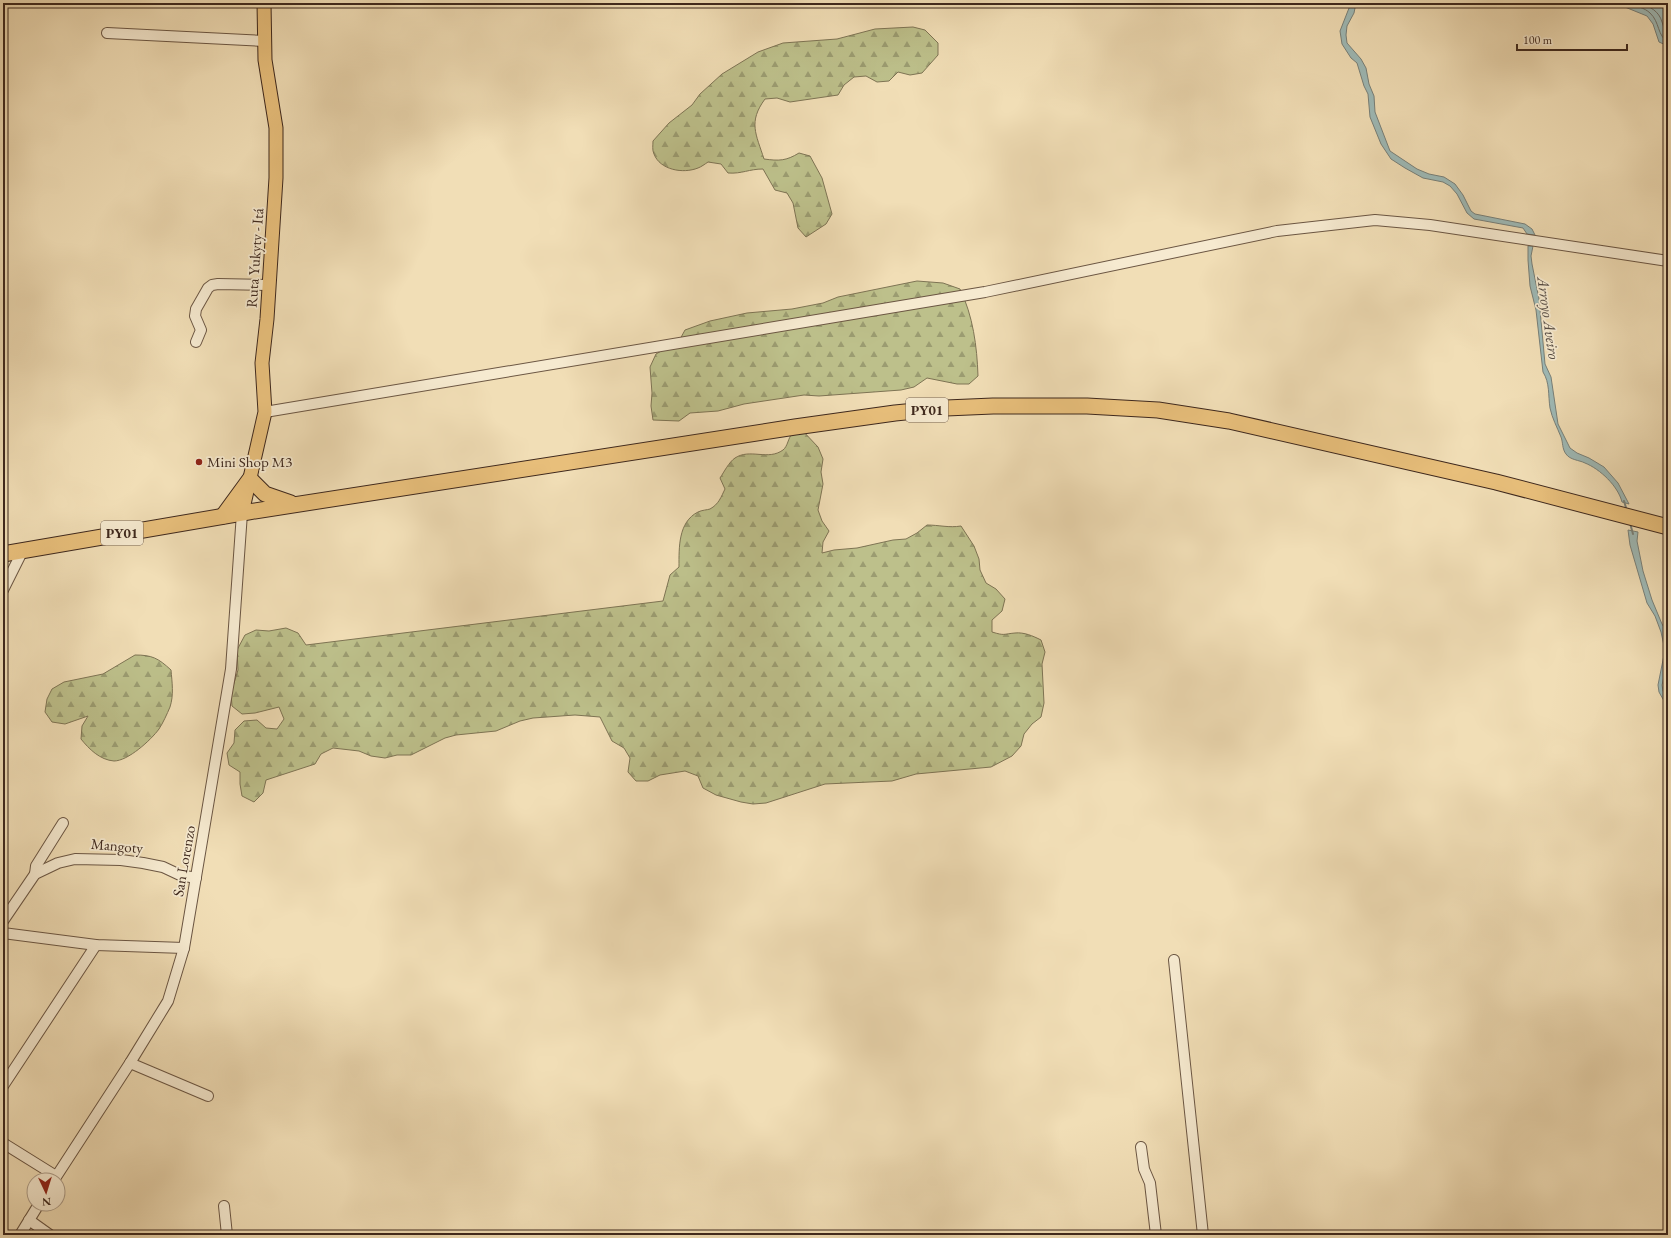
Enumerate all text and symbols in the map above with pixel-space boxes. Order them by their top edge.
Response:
scale bar [1517,26,1627,52]
text: 100 m [1523,32,1553,48]
street label: Ruta Yukyty - Itá [242,208,267,308]
water label: Arroyo Aveiro [1532,274,1565,361]
road number: PY01 [906,398,948,422]
place label: Mini Shop M3 [207,452,292,471]
marker: Mini Shop M3 [194,457,204,467]
road number: PY01 [101,521,143,545]
street label: San Lorenzo [168,824,199,898]
street label: Mangoty [90,834,144,857]
north arrow [26,1172,66,1212]
text: N [42,1195,52,1209]

